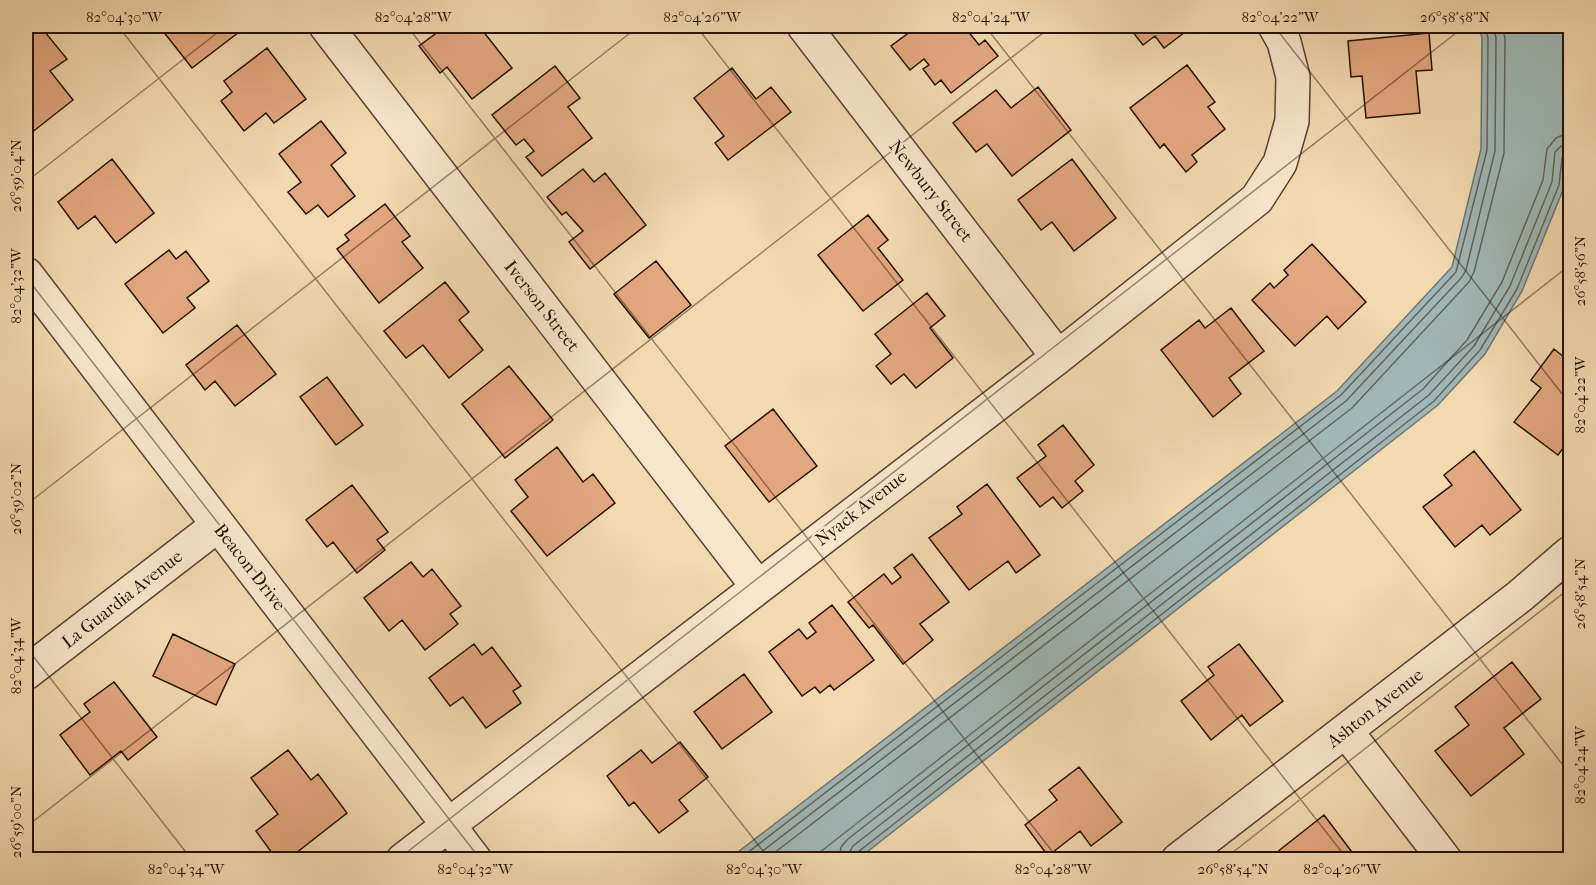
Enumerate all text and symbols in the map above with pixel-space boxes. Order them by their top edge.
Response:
text: 82°04'30"W [86,8,163,26]
text: 82°04'28"W [375,8,453,26]
text: 82°04'26"W [663,8,742,26]
text: 82°04'24"W [952,8,1031,26]
text: 82°04'22"W [1242,8,1320,26]
text: 26°58'58"N [1420,8,1490,26]
street label: Newbury Street [884,136,977,247]
text: 26°59'04"N [7,139,25,213]
text: 26°58'56"N [1571,235,1589,306]
text: 82°04'32"W [7,247,25,324]
street label: Iverson Street [500,257,584,356]
text: 82°04'22"W [1571,355,1589,433]
text: 26°59'02"N [7,462,25,535]
street label: Nyack Avenue [811,466,911,551]
street label: Beacon Drive [209,520,290,615]
street label: La Guardia Avenue [58,546,187,653]
text: 26°58'54"N [1571,558,1589,630]
text: 82°04'34"W [7,616,25,694]
street label: Ashton Avenue [1322,664,1428,753]
text: 82°04'24"W [1571,725,1589,804]
text: 26°59'00"N [7,785,25,858]
text: 82°04'34"W [148,860,226,878]
text: 82°04'32"W [437,860,514,878]
text: 82°04'30"W [726,860,803,878]
text: 82°04'28"W [1015,860,1093,878]
text: 26°58'54"N [1197,860,1269,878]
text: 82°04'26"W [1303,860,1382,878]

